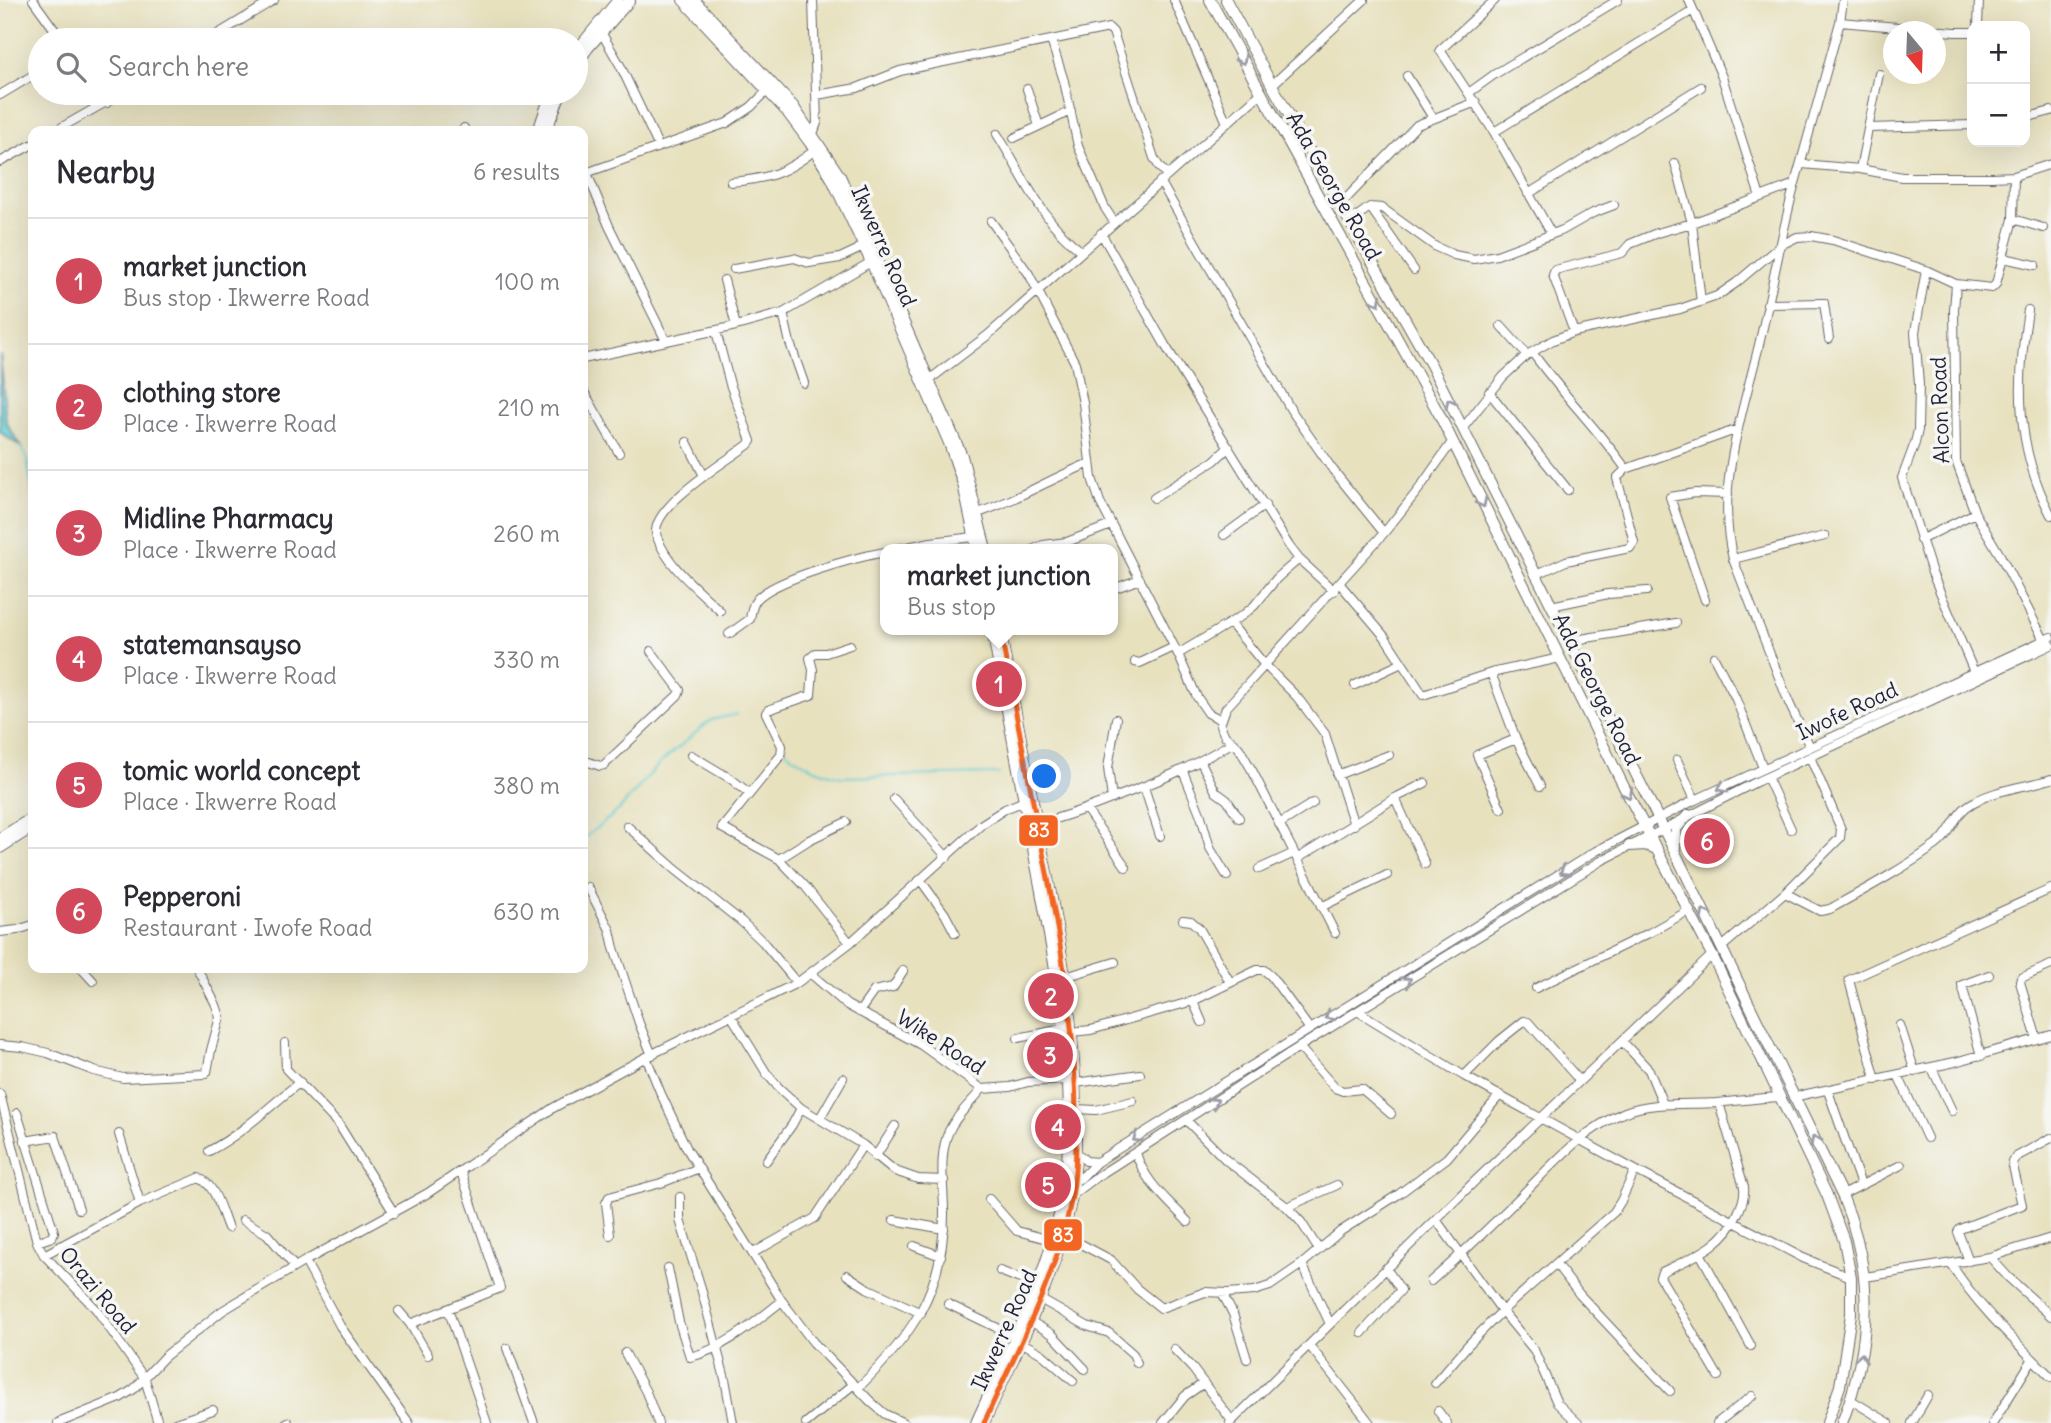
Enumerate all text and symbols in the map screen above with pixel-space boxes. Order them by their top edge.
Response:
north arrow [1883,21,1946,84]
map controls [1967,21,2030,147]
button: + [1967,21,2030,84]
search box [28,28,588,105]
icon: search [52,48,90,86]
text: Search here [108,50,249,83]
one-way arrow [1233,53,1247,66]
button: − [1967,84,2030,147]
street label: Ada George Road [1281,107,1387,265]
text: Nearby [56,153,156,191]
text: 6 results [473,157,560,186]
street label: Ikwerre Road [845,181,923,311]
text: market junction [123,250,307,283]
text: 1 [74,267,84,296]
text: 100 m [495,267,560,296]
text: Bus stop · Ikwerre Road [123,283,370,312]
one-way arrow [1369,294,1382,306]
street label: Alcon Road [1925,356,1955,464]
text: clothing store [123,376,281,409]
text: 2 [73,393,85,422]
text: 210 m [497,393,560,422]
one-way arrow [1445,398,1459,410]
text: Place · Ikwerre Road [123,409,337,438]
one-way arrow [1474,496,1488,508]
text: Midline Pharmacy [123,502,334,535]
text: 3 [72,519,86,548]
text: 260 m [493,519,560,548]
text: Place · Ikwerre Road [123,535,337,564]
popup [880,544,1118,635]
text: market junction [907,559,1091,592]
text: Bus stop [907,592,996,621]
street label: Ada George Road [1547,609,1647,769]
text: statemansayso [123,628,301,661]
text: 4 [72,645,86,674]
text: 330 m [493,645,560,674]
pin: 1 [976,658,1022,710]
text: Place · Ikwerre Road [123,661,337,690]
street label: Iwofe Road [1792,676,1902,746]
text: tomic world concept [123,754,360,787]
your location [1027,759,1061,793]
text: 5 [72,771,86,800]
text: 380 m [493,771,560,800]
one-way arrow [1717,779,1729,793]
text: Place · Ikwerre Road [123,787,337,816]
one-way arrow [1620,787,1634,799]
line badge: 83 [1018,814,1059,847]
pin: 6 [1684,815,1730,867]
text: 83 [1028,818,1050,842]
one-way arrow [1559,862,1572,875]
text: Pepperoni [123,880,241,913]
text: 6 [72,897,86,926]
text: 630 m [493,897,560,926]
one-way arrow [1700,909,1714,921]
text: Restaurant · Iwofe Road [123,913,372,942]
pin: 2 [1028,970,1074,1022]
one-way arrow [1399,977,1412,989]
street label: Wike Road [892,1003,990,1081]
one-way arrow [1324,1008,1337,1021]
pin: 3 [1027,1029,1073,1081]
one-way arrow [1206,1097,1219,1110]
pin: 4 [1035,1101,1081,1153]
one-way arrow [1132,1129,1145,1142]
one-way arrow [1810,1135,1824,1147]
pin: 5 [1025,1159,1071,1211]
line badge: 83 [1043,1218,1083,1252]
text: 83 [1052,1223,1074,1247]
street label: Orazi Road [54,1241,142,1339]
street label: Ikwerre Road [965,1265,1043,1395]
one-way arrow [1853,1352,1868,1364]

